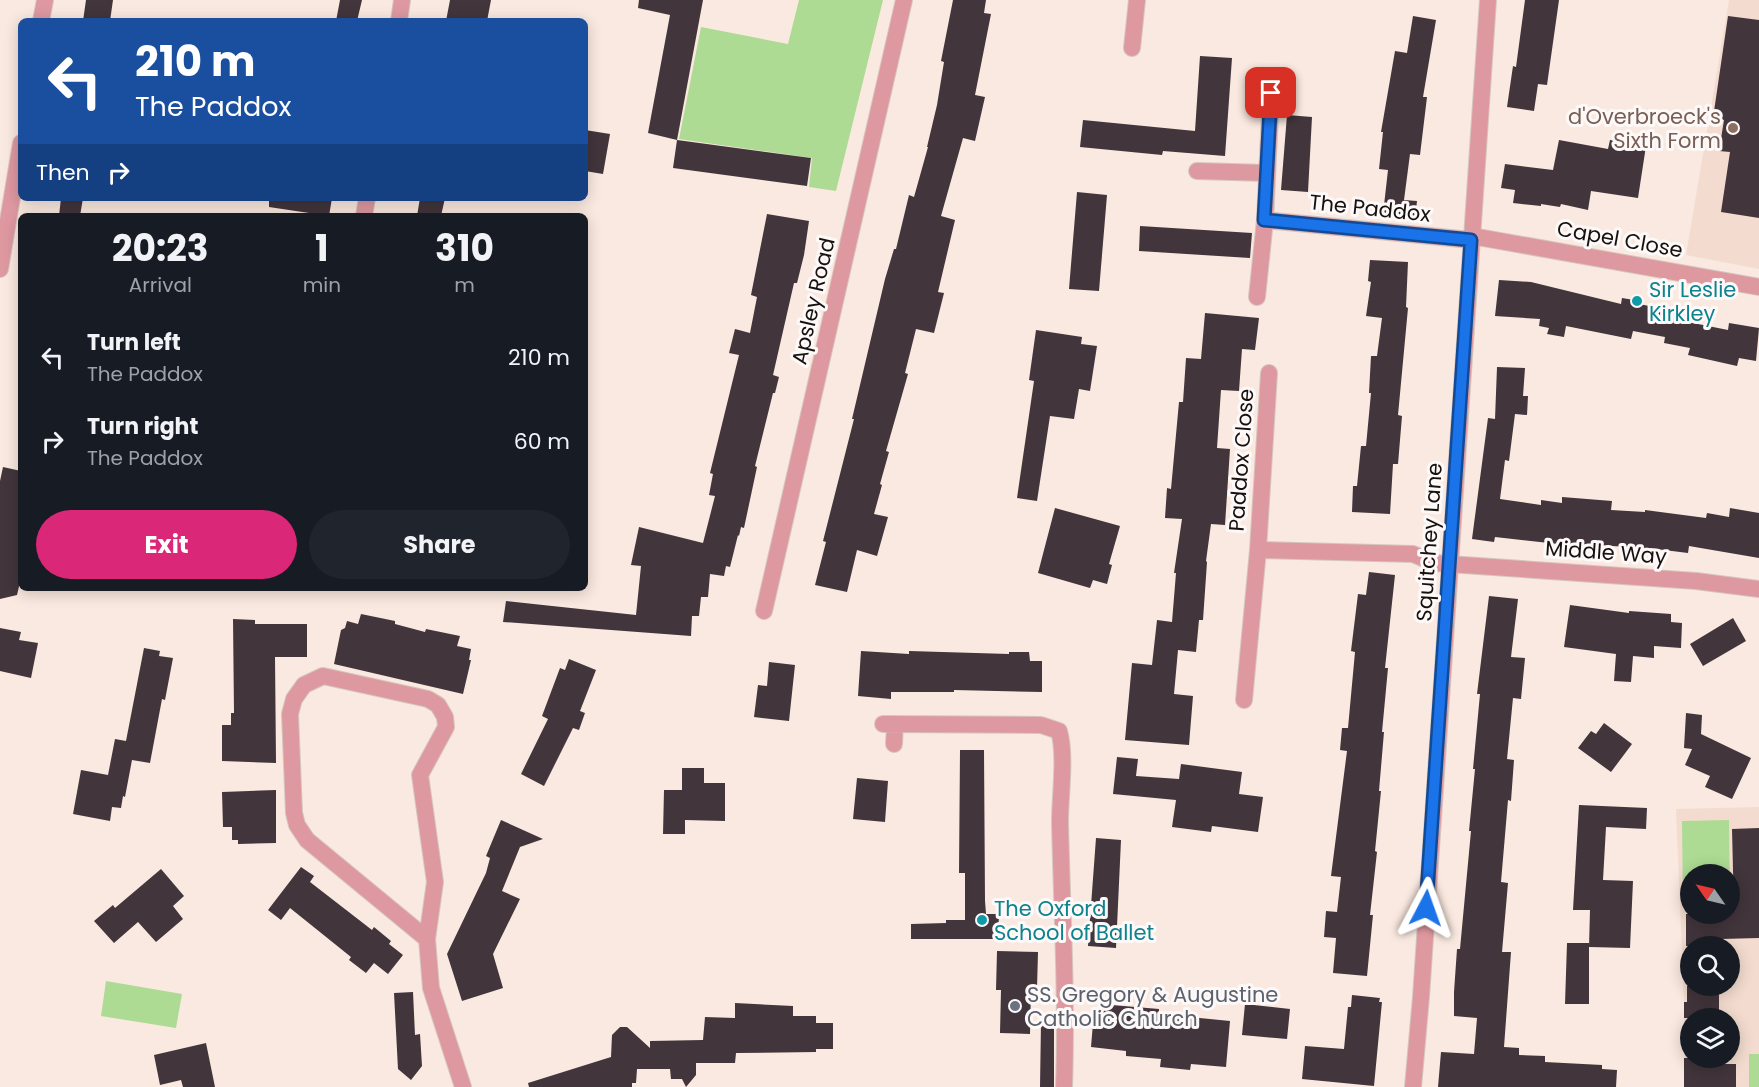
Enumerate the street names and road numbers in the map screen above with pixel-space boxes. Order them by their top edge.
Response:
street label: The Paddox [1308,187,1432,229]
street label: Capel Close [1555,214,1685,264]
street label: Apsley Road [784,235,842,367]
street label: Paddox Close [1222,388,1260,532]
street label: Squitchey Lane [1409,462,1449,622]
street label: Middle Way [1544,533,1668,571]

